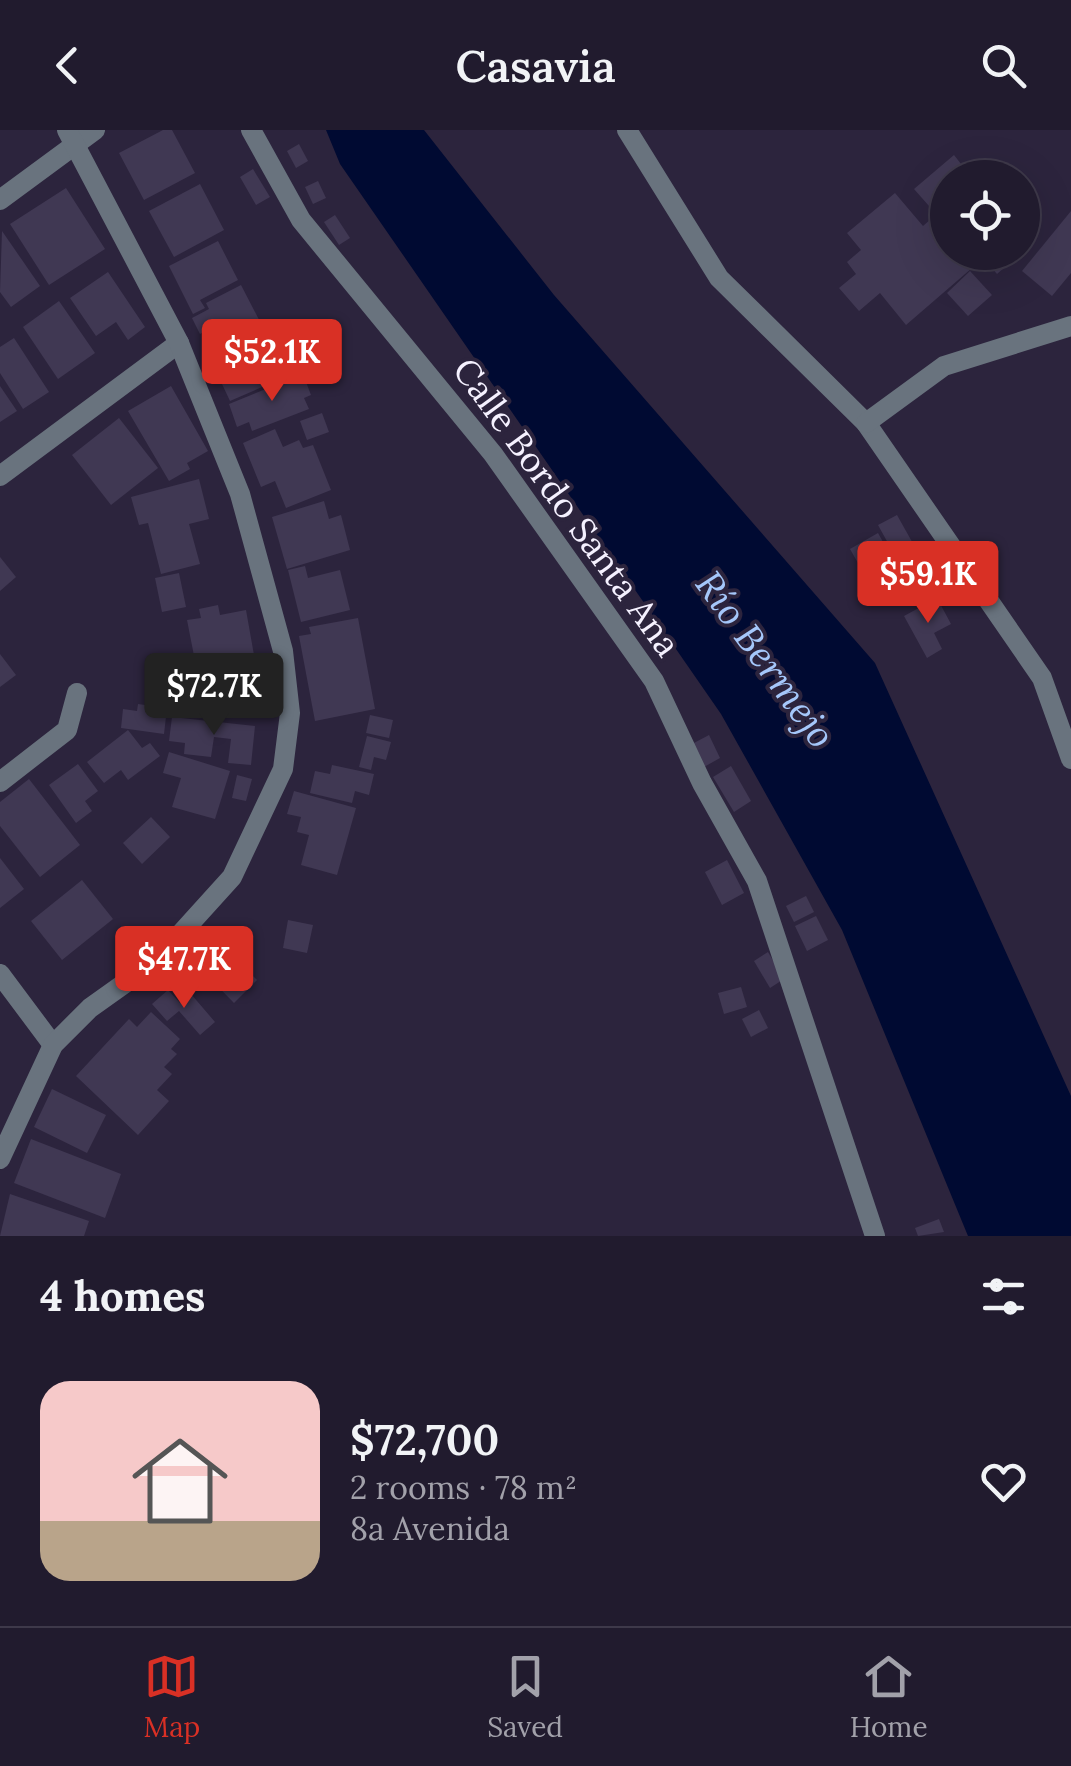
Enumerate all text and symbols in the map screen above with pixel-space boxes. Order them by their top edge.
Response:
text: Casavia [455,37,616,94]
icon: back [40,38,95,93]
icon: search [976,38,1031,93]
map controls [930,160,1040,270]
button: locate [930,160,1040,270]
pin: $52.1K [191,319,353,404]
text: $52.1K [224,331,320,372]
street label: Calle Bordo Santa Ana [443,349,691,665]
pin: $59.1K [847,541,1009,626]
text: $59.1K [879,553,977,594]
water label: Río Bermejo [685,561,846,757]
pin: $72.7K [133,653,295,738]
text: $72.7K [166,665,262,706]
pin: $47.7K [103,926,265,1011]
text: $47.7K [137,938,231,979]
text: 4 homes [40,1269,205,1323]
icon: filters [976,1269,1031,1324]
text: $72,700 [350,1413,499,1467]
icon: home [120,1421,240,1541]
icon: heart [976,1454,1031,1509]
text: 2 rooms · 78 m² [350,1467,577,1508]
text: 8a Avenida [350,1508,510,1549]
tab: Map [143,1649,200,1745]
tab: Saved [487,1649,563,1745]
tab: Home [850,1649,928,1745]

